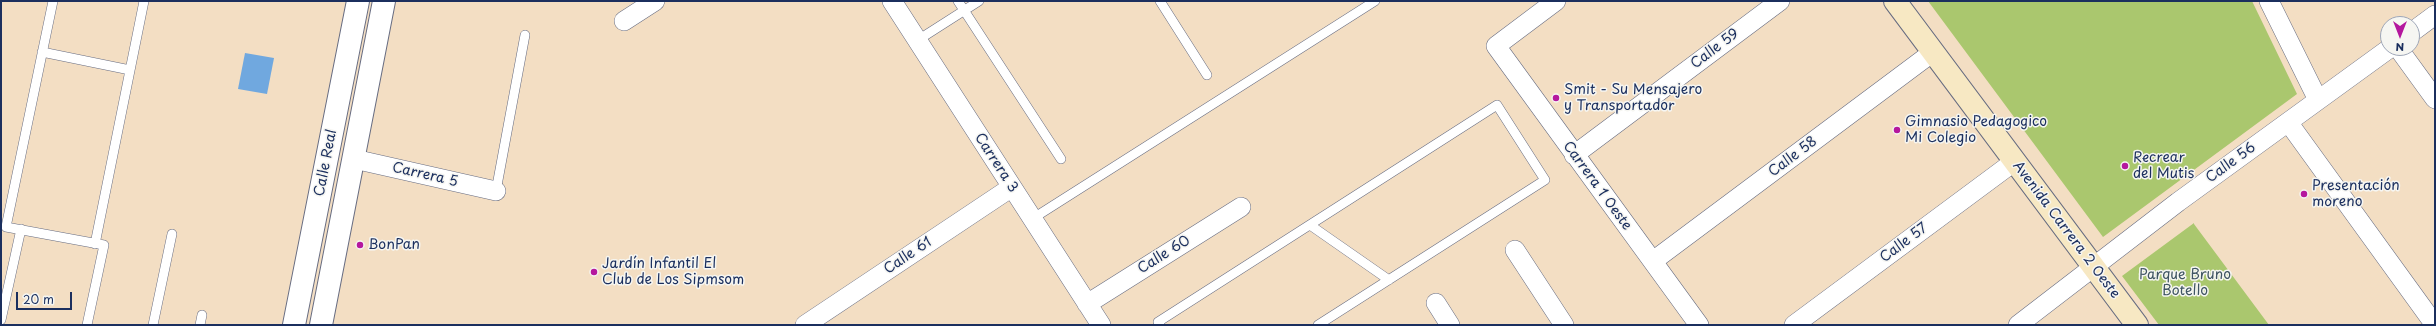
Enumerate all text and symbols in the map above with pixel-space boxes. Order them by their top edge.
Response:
north arrow [2380,16,2420,56]
street label: Calle 59 [1688,25,1742,73]
text: N [2396,39,2404,56]
place label: Smit - Su Mensajero y Transportador [1564,82,1702,114]
marker: Smit - Su Mensajero y Transportador [1551,93,1561,103]
place label: Gimnasio Pedagogico Mi Colegio [1905,114,2047,146]
marker: Gimnasio Pedagogico Mi Colegio [1892,125,1902,135]
street label: Calle Real [311,128,341,198]
street label: Carrera 3 [971,130,1021,196]
street label: Calle 58 [1765,133,1821,181]
street label: Carrera 1 Oeste [1559,138,1635,234]
street label: Calle 56 [2203,139,2259,187]
place label: Recrear del Mutis [2133,150,2194,182]
street label: Avenida Carrera 2 Oeste [2009,158,2123,302]
street label: Carrera 5 [390,159,460,191]
marker: Recrear del Mutis [2120,161,2130,171]
place label: Presentación moreno [2312,178,2400,210]
marker: Presentación moreno [2299,189,2309,199]
street label: Calle 57 [1877,220,1931,266]
street label: Calle 60 [1135,232,1193,278]
street label: Calle 61 [881,234,935,278]
place label: BonPan [368,237,420,253]
marker: BonPan [355,240,365,250]
place label: Jardín Infantil El Club de Los Sipmsom [602,256,744,288]
marker: Jardín Infantil El Club de Los Sipmsom [589,267,599,277]
park label: Parque Bruno Botello [2139,267,2231,300]
scale bar [18,284,74,310]
text: 20 m [23,290,54,308]

